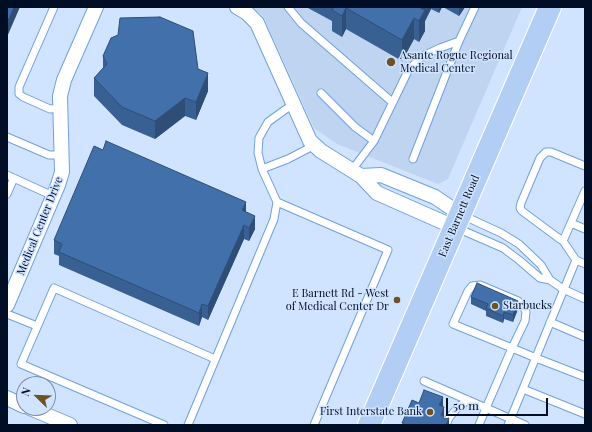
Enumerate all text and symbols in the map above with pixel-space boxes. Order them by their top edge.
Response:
place label: Asante Rogue Regional Medical Center [400,49,513,75]
marker: Asante Rogue Regional Medical Center [385,56,397,68]
street label: East Barnett Road [436,173,482,259]
street label: Medical Center Drive [14,175,66,277]
place label: E Barnett Rd - West of Medical Center Dr [286,287,389,313]
marker: E Barnett Rd - West of Medical Center Dr [392,295,402,305]
place label: Starbucks [503,299,552,313]
marker: Starbucks [490,301,500,311]
north arrow [16,376,56,416]
text: N [17,385,34,398]
scale bar [448,390,550,416]
text: 50 m [453,397,479,413]
place label: First Interstate Bank [320,405,422,419]
marker: First Interstate Bank [425,407,435,417]

